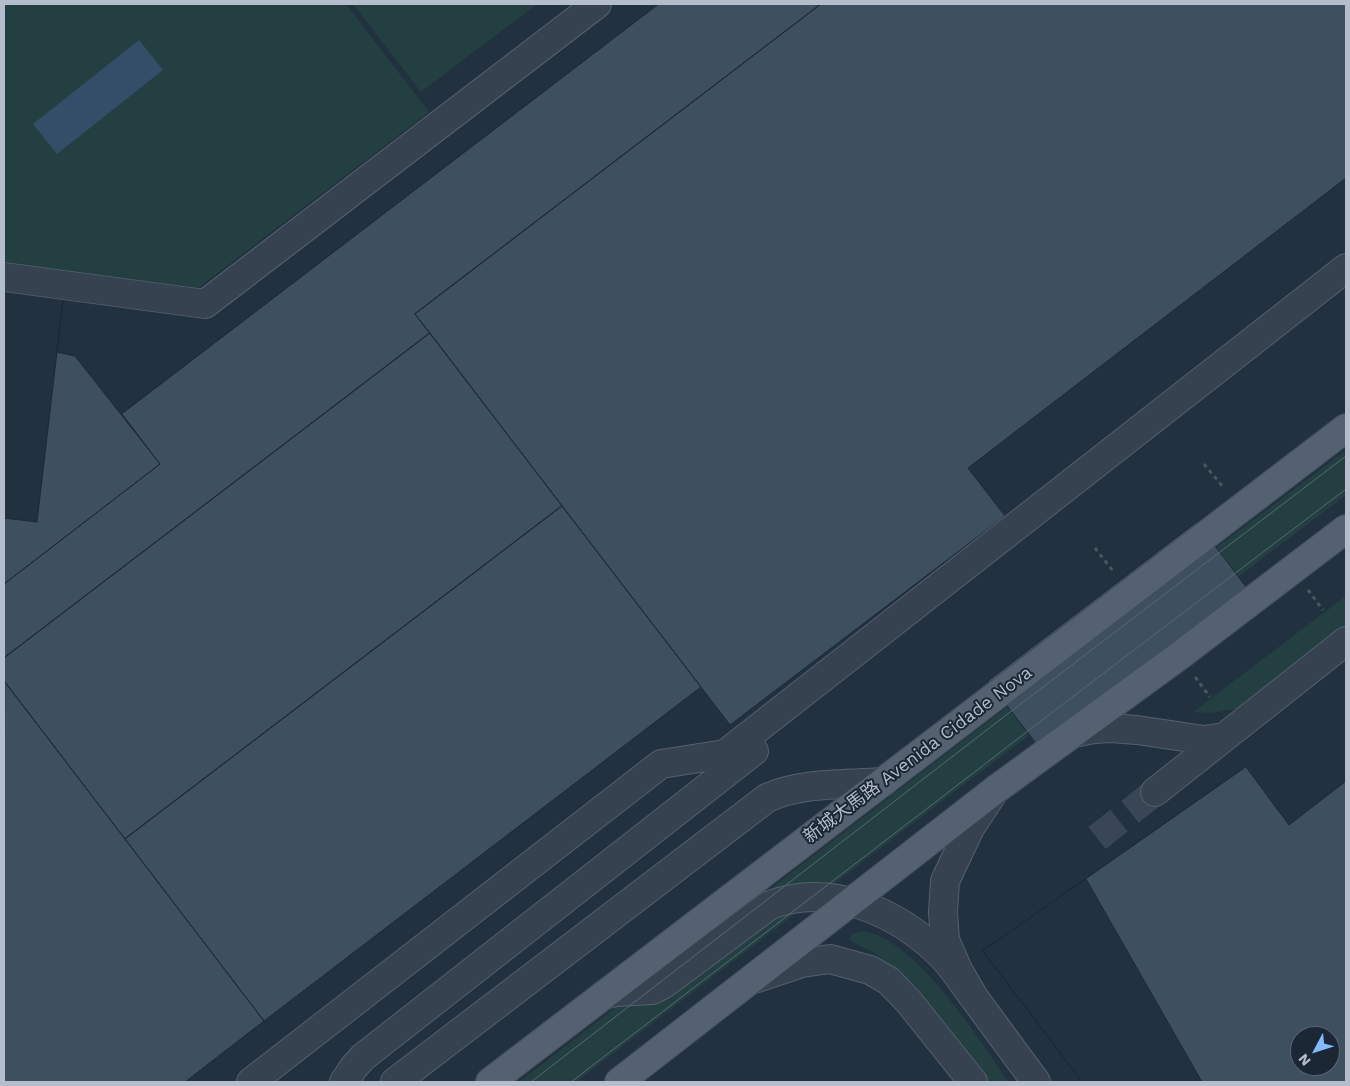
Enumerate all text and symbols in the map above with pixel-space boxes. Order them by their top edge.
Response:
street label: 新城大馬路 Avenida Cidade Nova [800,662,1036,848]
north arrow [1290,1026,1340,1076]
text: N [1295,1051,1314,1069]

